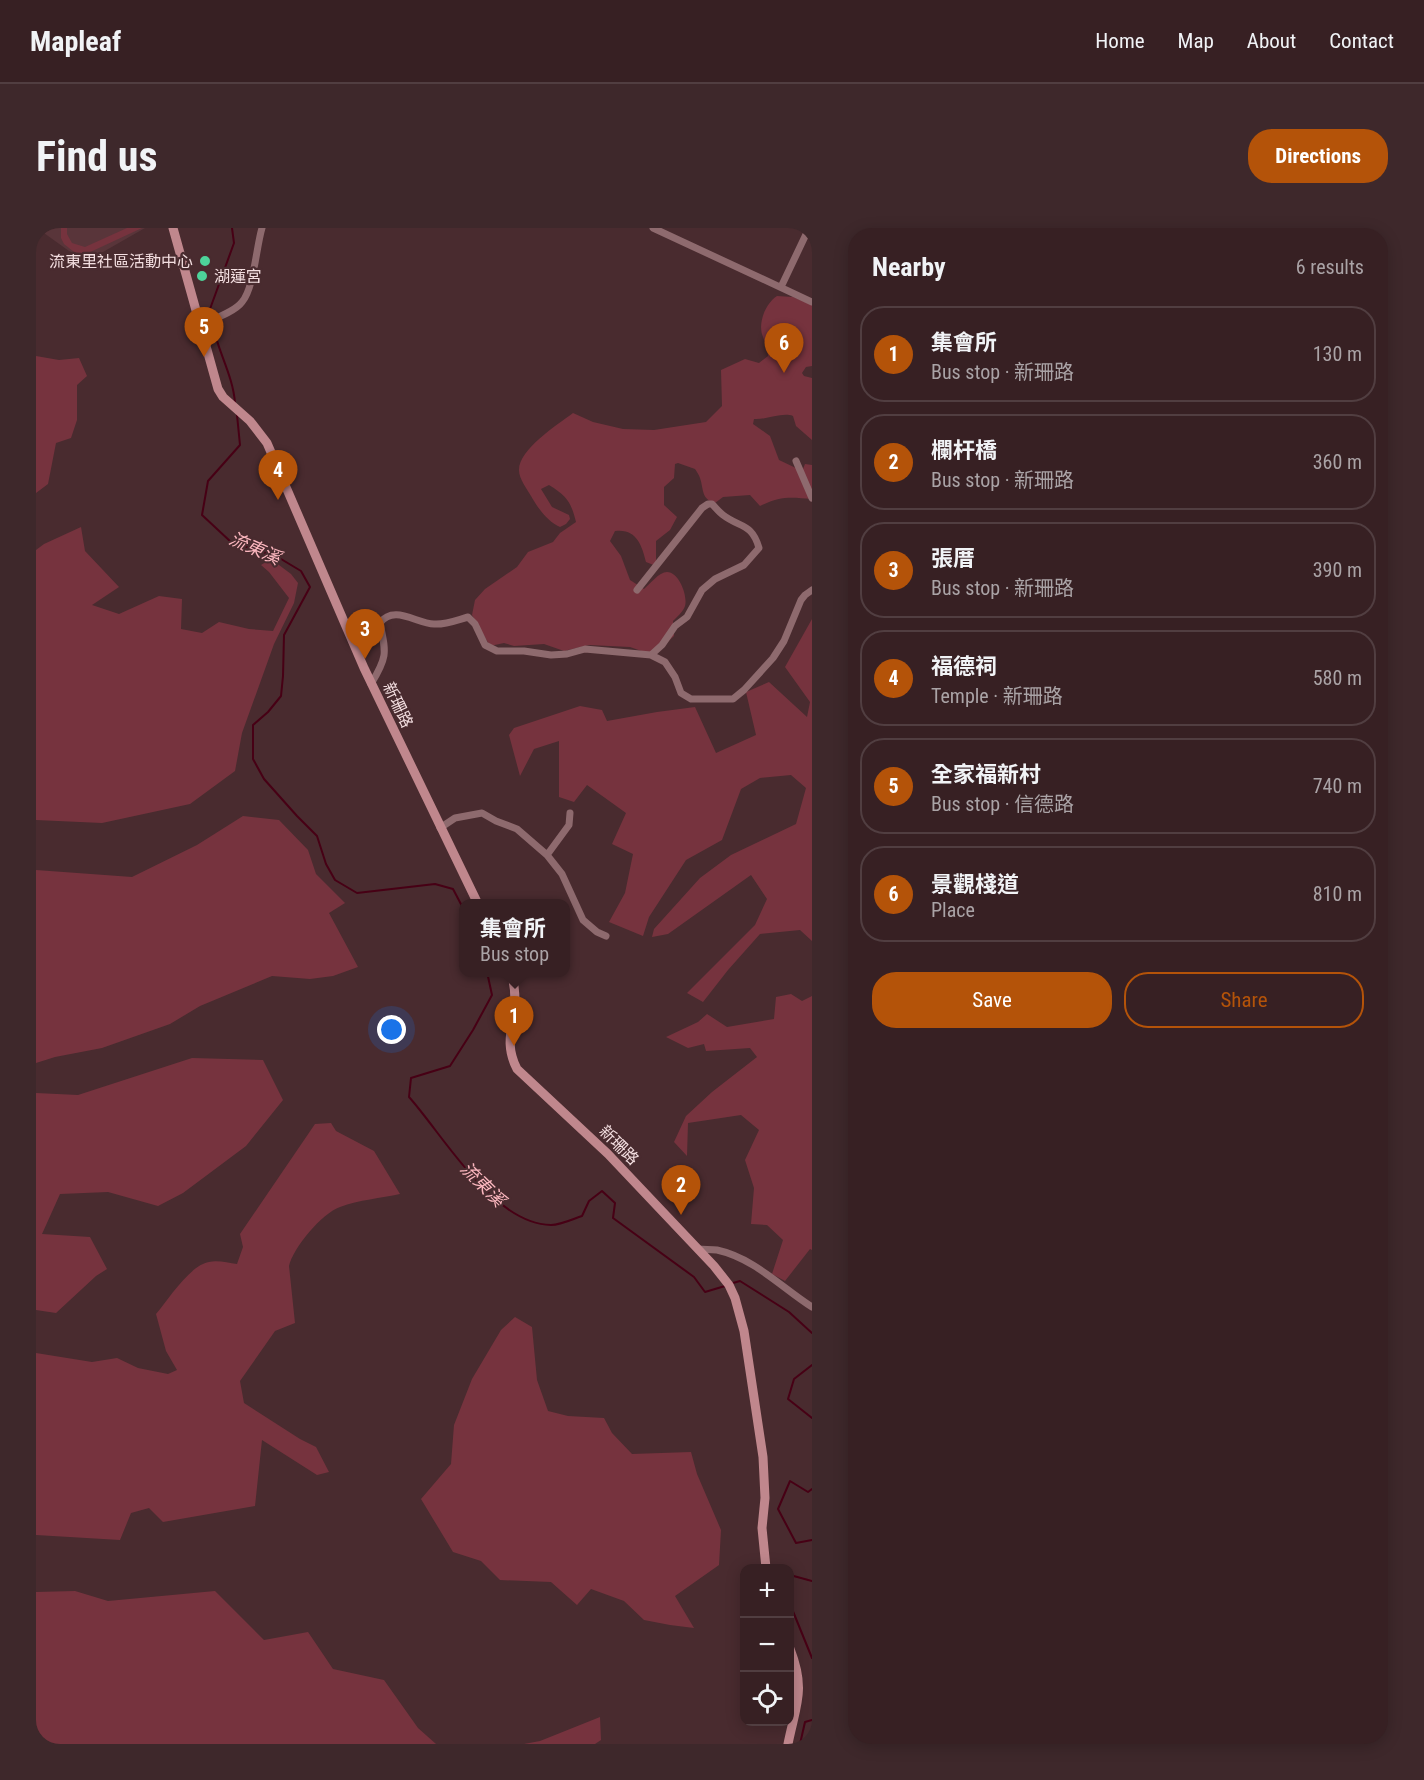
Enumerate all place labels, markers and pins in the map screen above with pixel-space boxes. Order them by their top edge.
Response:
place label: 流東里社區活動中心 [49,252,193,271]
marker: 流東里社區活動中心 [198,254,212,268]
place label: 湖蓮宮 [214,267,262,286]
marker: 湖蓮宮 [195,269,209,283]
pin: 5 [184,308,224,357]
pin: 6 [764,324,804,373]
pin: 4 [258,450,298,500]
pin: 3 [346,610,384,659]
pin: 1 [494,996,534,1046]
pin: 2 [662,1166,700,1215]

